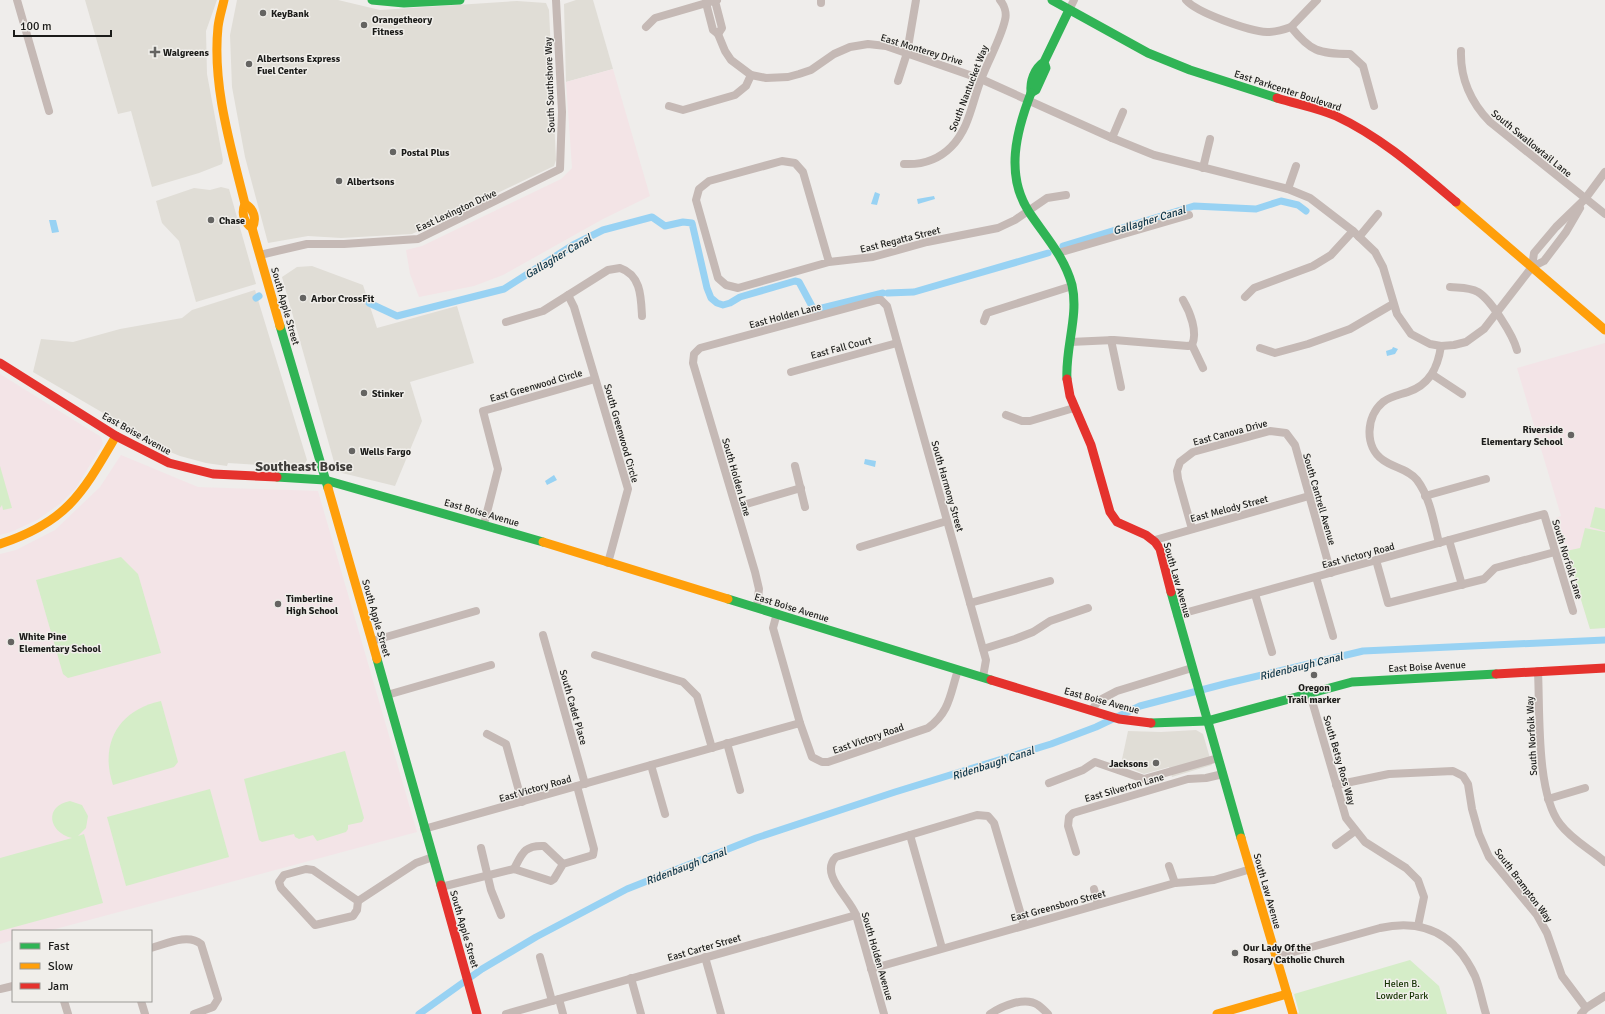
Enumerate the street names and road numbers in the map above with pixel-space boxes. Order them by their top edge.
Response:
street label: East Monterey Drive [879,32,964,68]
street label: South Southshore Way [542,36,558,133]
street label: South Nantucket Way [947,43,991,133]
street label: East Parkcenter Boulevard [1233,68,1343,114]
street label: South Swallowtail Lane [1489,108,1574,180]
street label: East Lexington Drive [414,187,499,235]
street label: East Regatta Street [859,224,942,256]
street label: South Apple Street [268,266,302,347]
street label: East Holden Lane [748,301,823,331]
street label: East Fall Court [809,334,874,362]
street label: East Greenwood Circle [489,367,584,405]
street label: South Greenwood Circle [601,382,641,484]
street label: East Boise Avenue [100,410,173,458]
street label: East Canova Drive [1192,417,1269,449]
street label: South Holden Lane [719,437,753,518]
street label: South Harmony Street [928,439,966,534]
street label: South Cantrell Avenue [1300,452,1338,547]
street label: East Melody Street [1189,493,1270,525]
street label: East Boise Avenue [443,497,521,529]
street label: South Norfolk Lane [1549,518,1585,601]
street label: East Victory Road [1321,540,1396,571]
street label: South Law Avenue [1160,541,1194,619]
street label: South Apple Street [359,578,393,659]
street label: East Boise Avenue [753,591,831,625]
street label: East Boise Avenue [1388,659,1466,675]
street label: South Cadet Place [557,668,590,746]
street label: East Boise Avenue [1063,685,1141,717]
street label: South Norfolk Way [1524,696,1540,776]
street label: South Betsy Ross Way [1320,714,1358,807]
street label: East Victory Road [831,721,906,757]
street label: East Silverton Lane [1083,771,1165,805]
street label: East Victory Road [498,773,573,805]
street label: South Brampton Way [1492,846,1555,925]
street label: South Law Avenue [1250,852,1284,930]
street label: East Greensboro Street [1009,887,1108,924]
street label: South Apple Street [447,889,481,970]
street label: South Holden Avenue [859,911,895,1002]
street label: East Carter Street [666,932,743,964]

